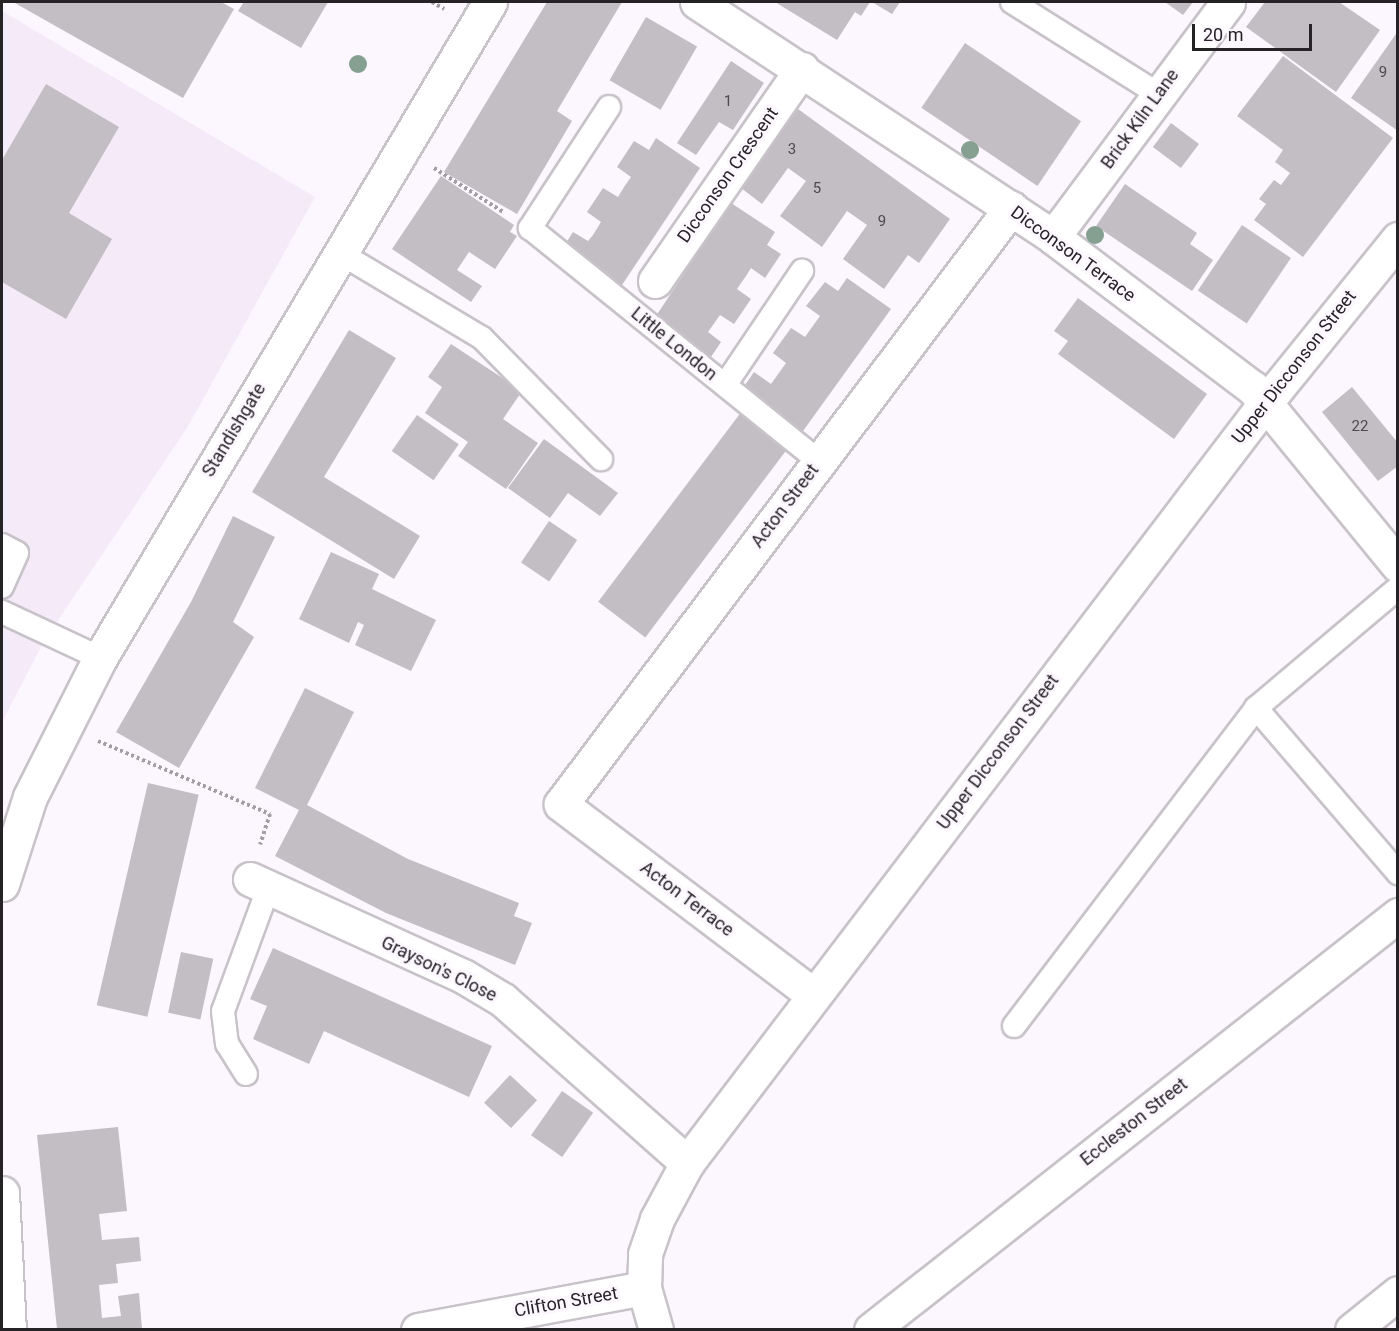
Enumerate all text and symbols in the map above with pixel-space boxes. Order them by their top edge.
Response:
scale bar [1195,12,1315,50]
text: 20 m [1203,24,1243,45]
house number: 9 [1379,64,1387,82]
street label: Brick Kiln Lane [1097,65,1183,173]
house number: 1 [724,93,732,111]
street label: Dicconson Crescent [673,103,783,247]
house number: 3 [788,141,796,159]
house number: 5 [813,180,821,198]
street label: Dicconson Terrace [1006,201,1140,307]
house number: 9 [878,213,886,231]
street label: Upper Dicconson Street [1227,286,1361,448]
street label: Little London [627,303,721,385]
street label: Standishgate [198,379,270,481]
house number: 22 [1352,418,1368,436]
street label: Acton Street [747,460,823,552]
street label: Upper Dicconson Street [933,670,1063,834]
street label: Acton Terrace [636,857,738,941]
street label: Grayson's Close [378,932,500,1006]
street label: Eccleston Street [1076,1073,1192,1171]
street label: Clifton Street [513,1282,619,1322]

